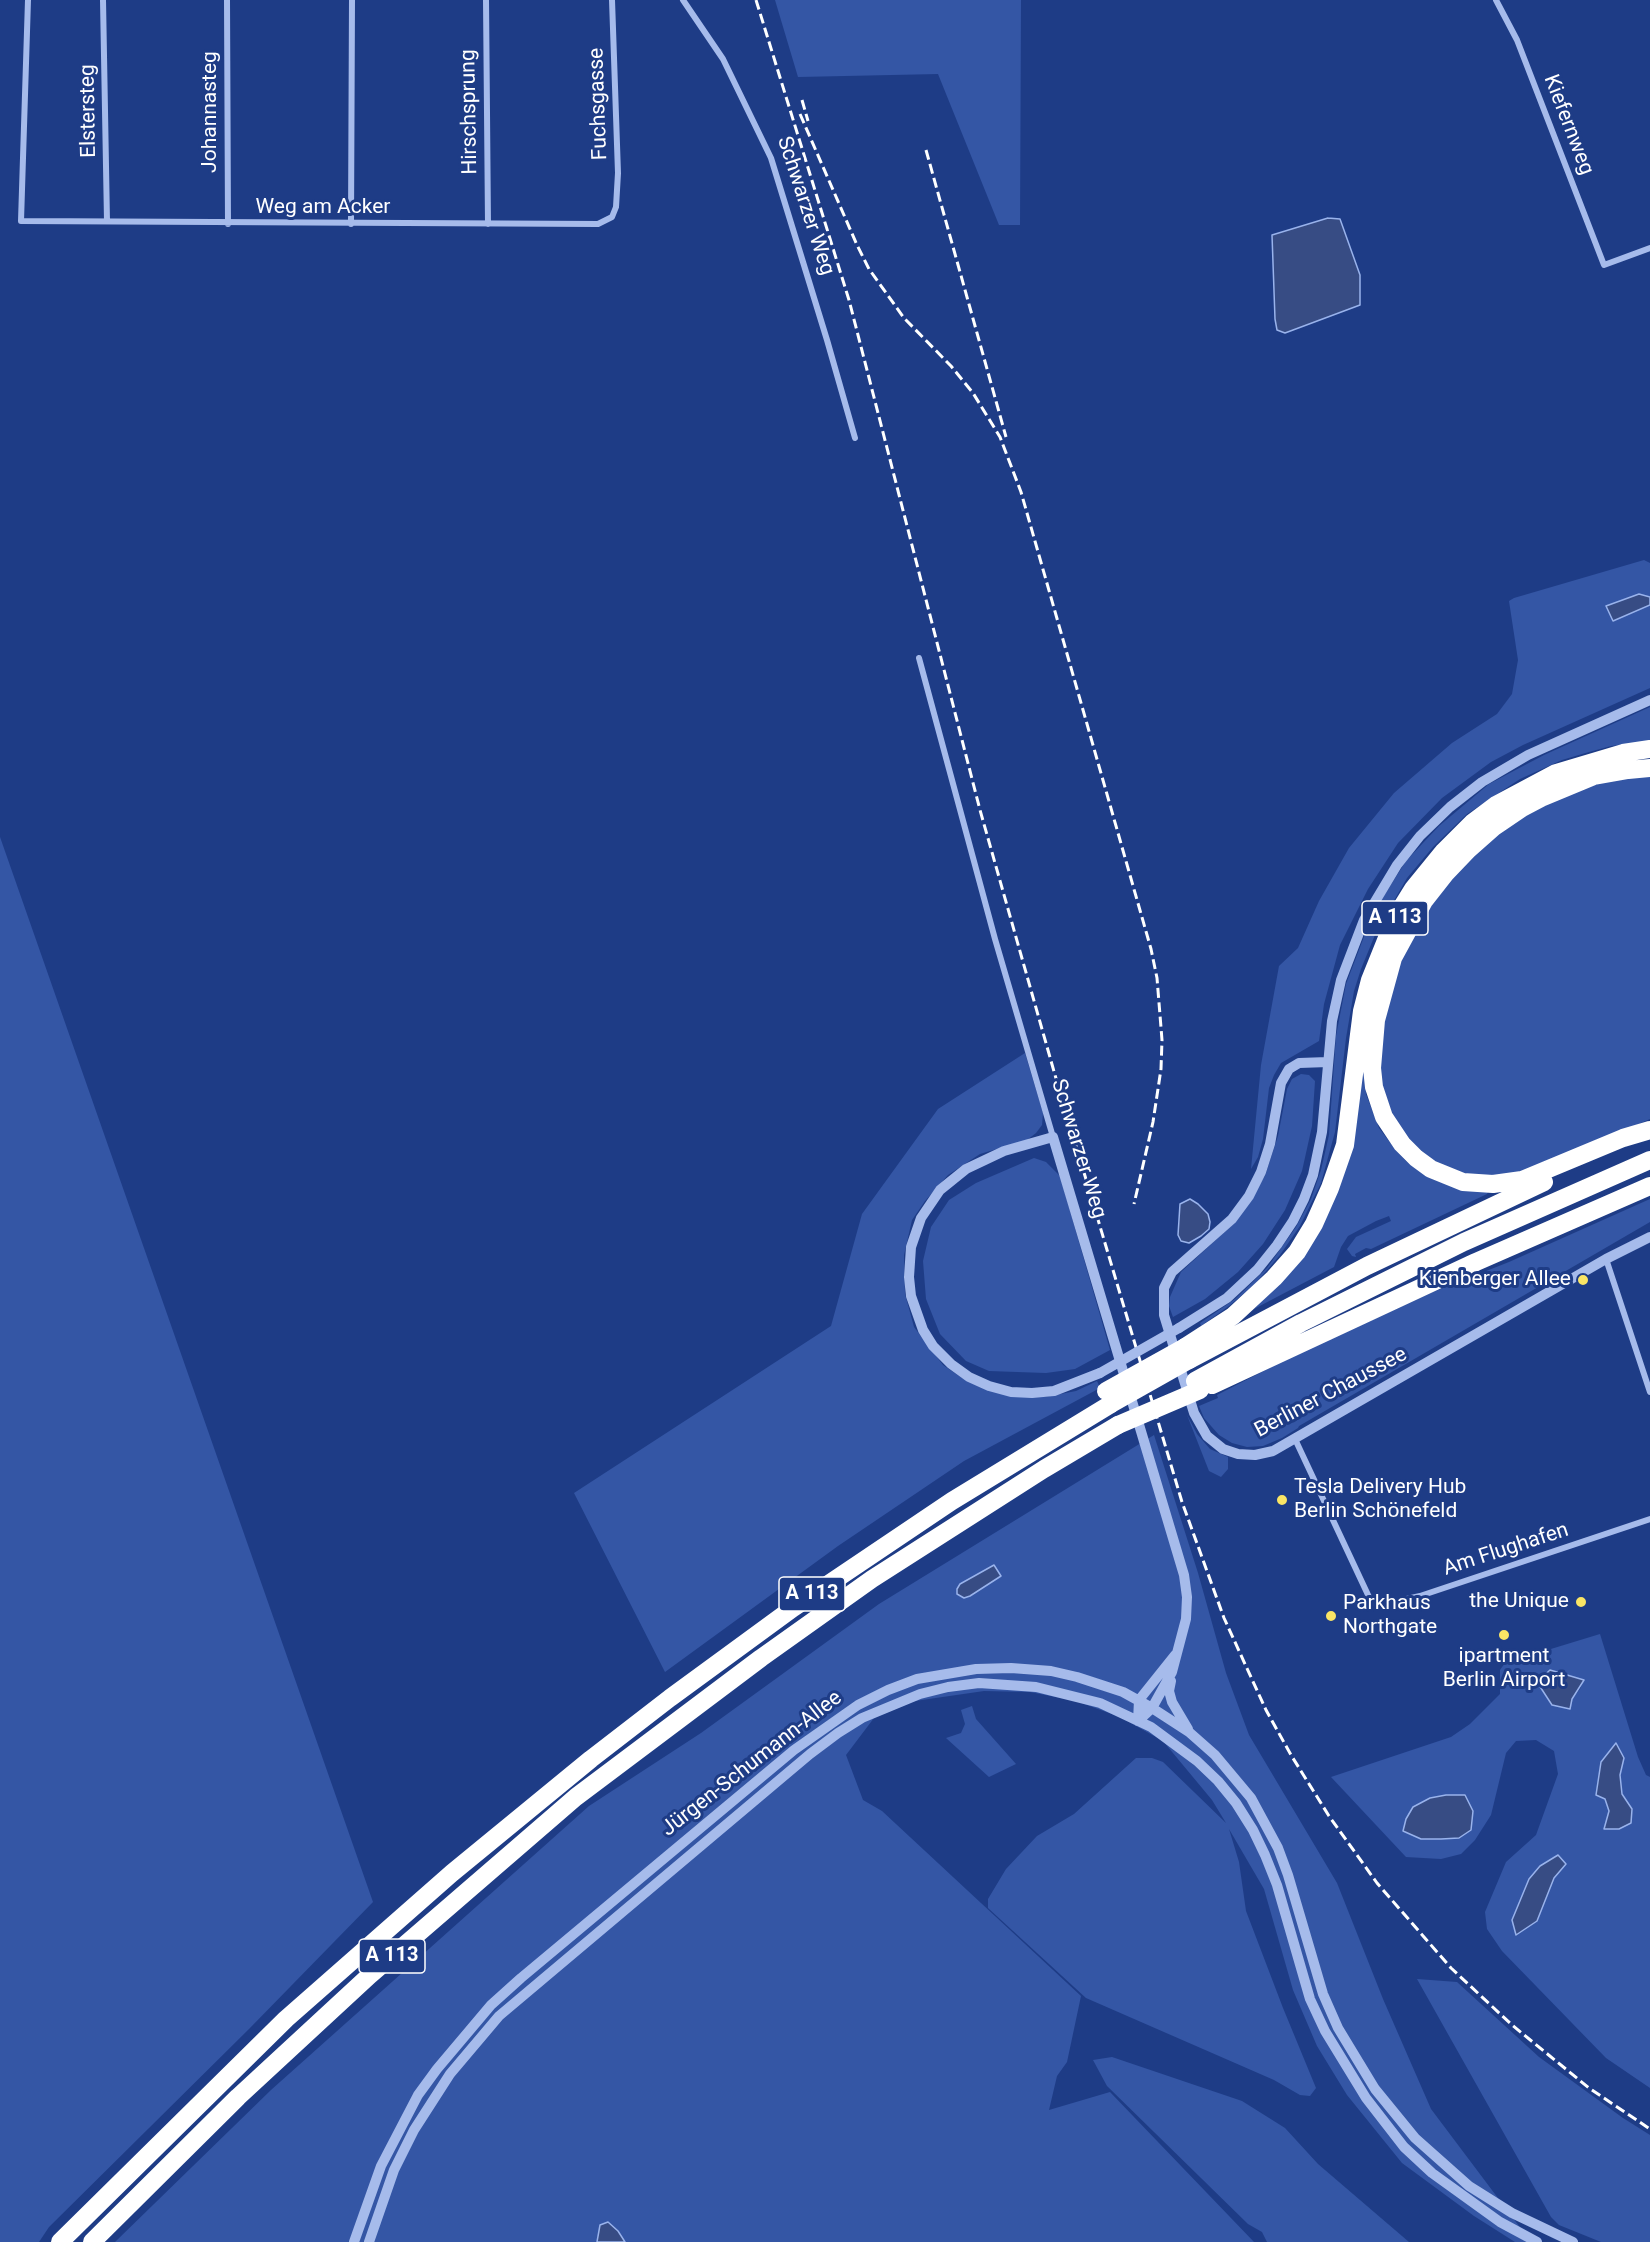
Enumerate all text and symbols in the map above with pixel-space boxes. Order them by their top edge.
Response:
street label: Fuchsgasse [584,47,614,161]
street label: Hirschsprung [456,49,484,175]
street label: Johannasteg [198,51,224,173]
street label: Elstersteg [76,64,102,158]
street label: Kiefernweg [1537,71,1599,179]
street label: Schwarzer Weg [771,133,839,279]
street label: Weg am Acker [256,195,390,221]
road number: A 113 [1362,901,1428,935]
street label: Schwarzer Weg [1045,1076,1111,1222]
place label: Kienberger Allee [1419,1267,1571,1293]
marker: Kienberger Allee [1576,1273,1590,1287]
street label: Berliner Chaussee [1251,1342,1411,1444]
place label: Tesla Delivery Hub Berlin Schönefeld [1294,1475,1466,1525]
marker: Tesla Delivery Hub Berlin Schönefeld [1275,1493,1289,1507]
street label: Am Flughafen [1440,1518,1572,1582]
road number: A 113 [779,1577,845,1611]
place label: the Unique [1469,1589,1569,1615]
place label: Parkhaus Northgate [1343,1591,1437,1641]
marker: the Unique [1574,1595,1588,1609]
marker: Parkhaus Northgate [1324,1609,1338,1623]
marker: ipartment Berlin Airport [1497,1628,1511,1642]
place label: ipartment Berlin Airport [1443,1644,1565,1694]
street label: Jürgen-Schumann-Allee [657,1686,847,1842]
road number: A 113 [359,1939,425,1973]

